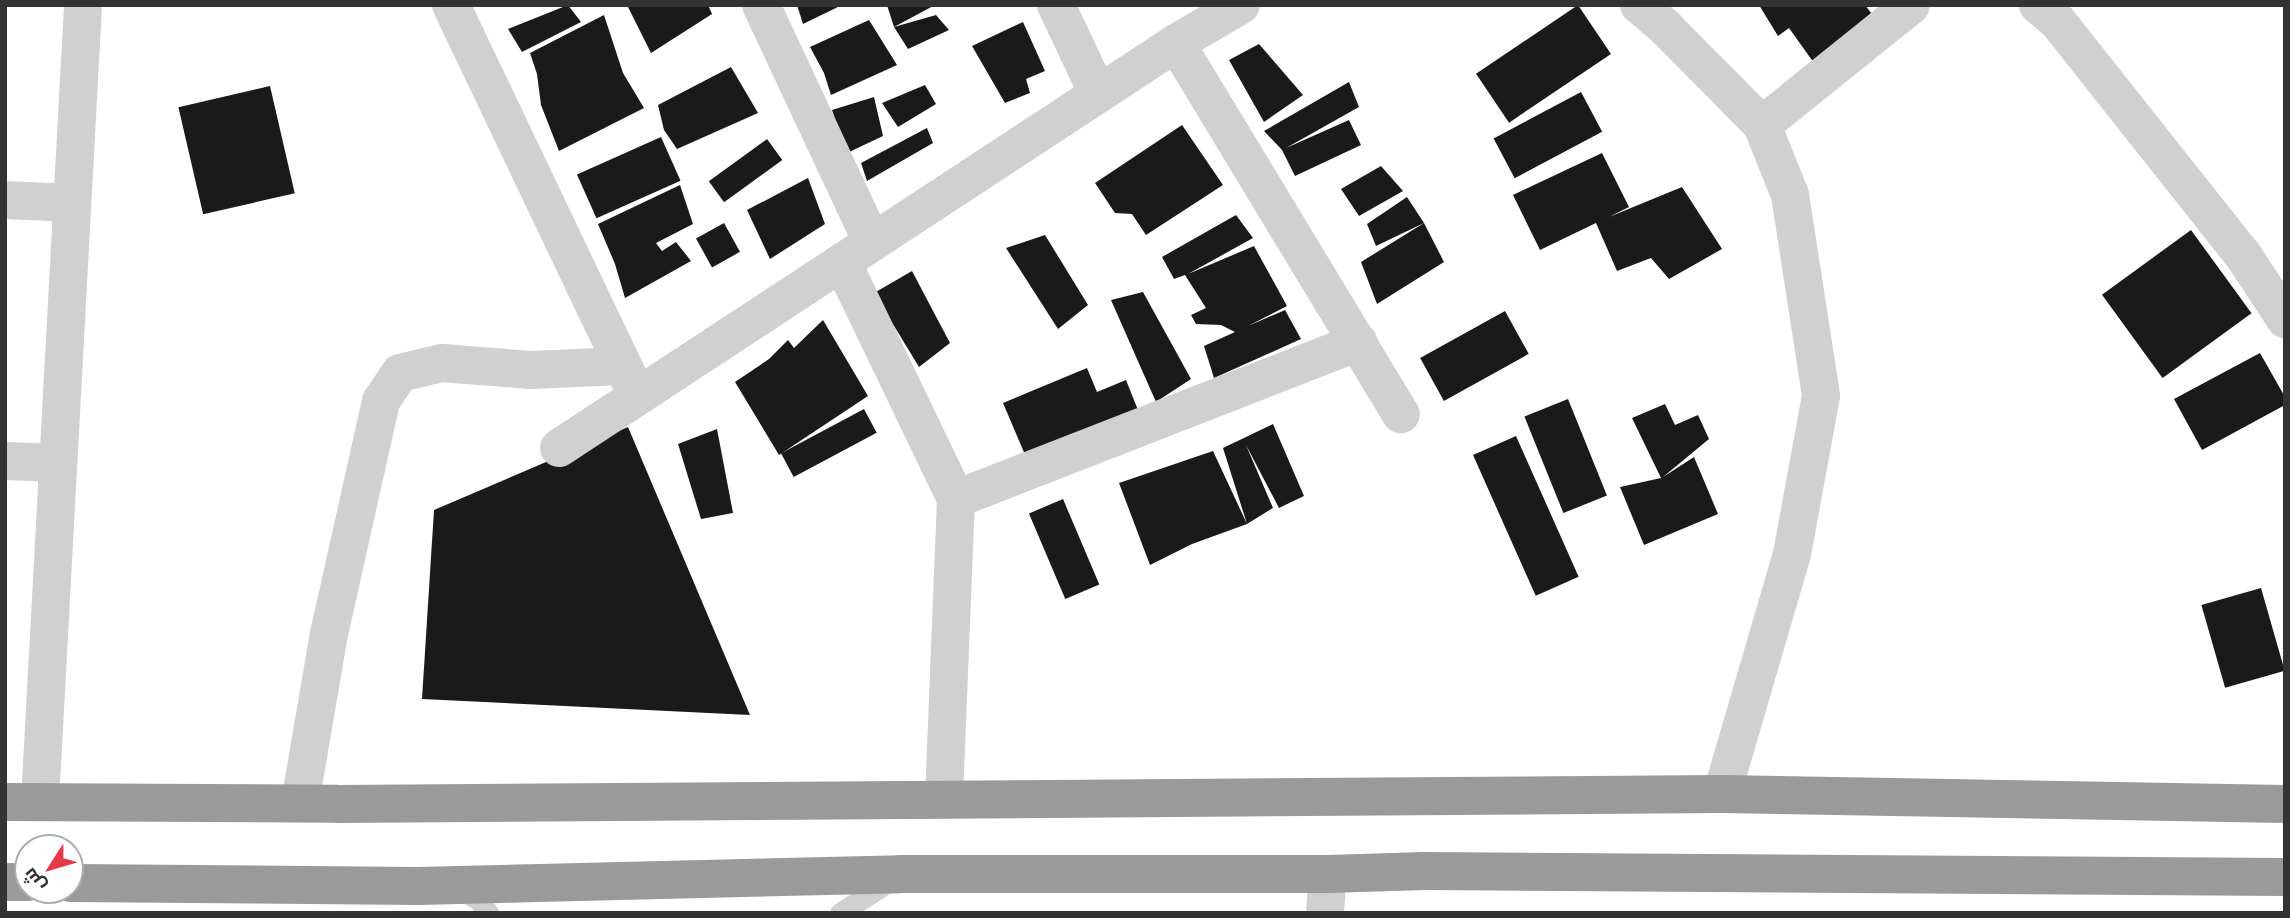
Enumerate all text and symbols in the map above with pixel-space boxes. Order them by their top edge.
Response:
north arrow [14,834,84,904]
text: ش [16,863,52,898]

